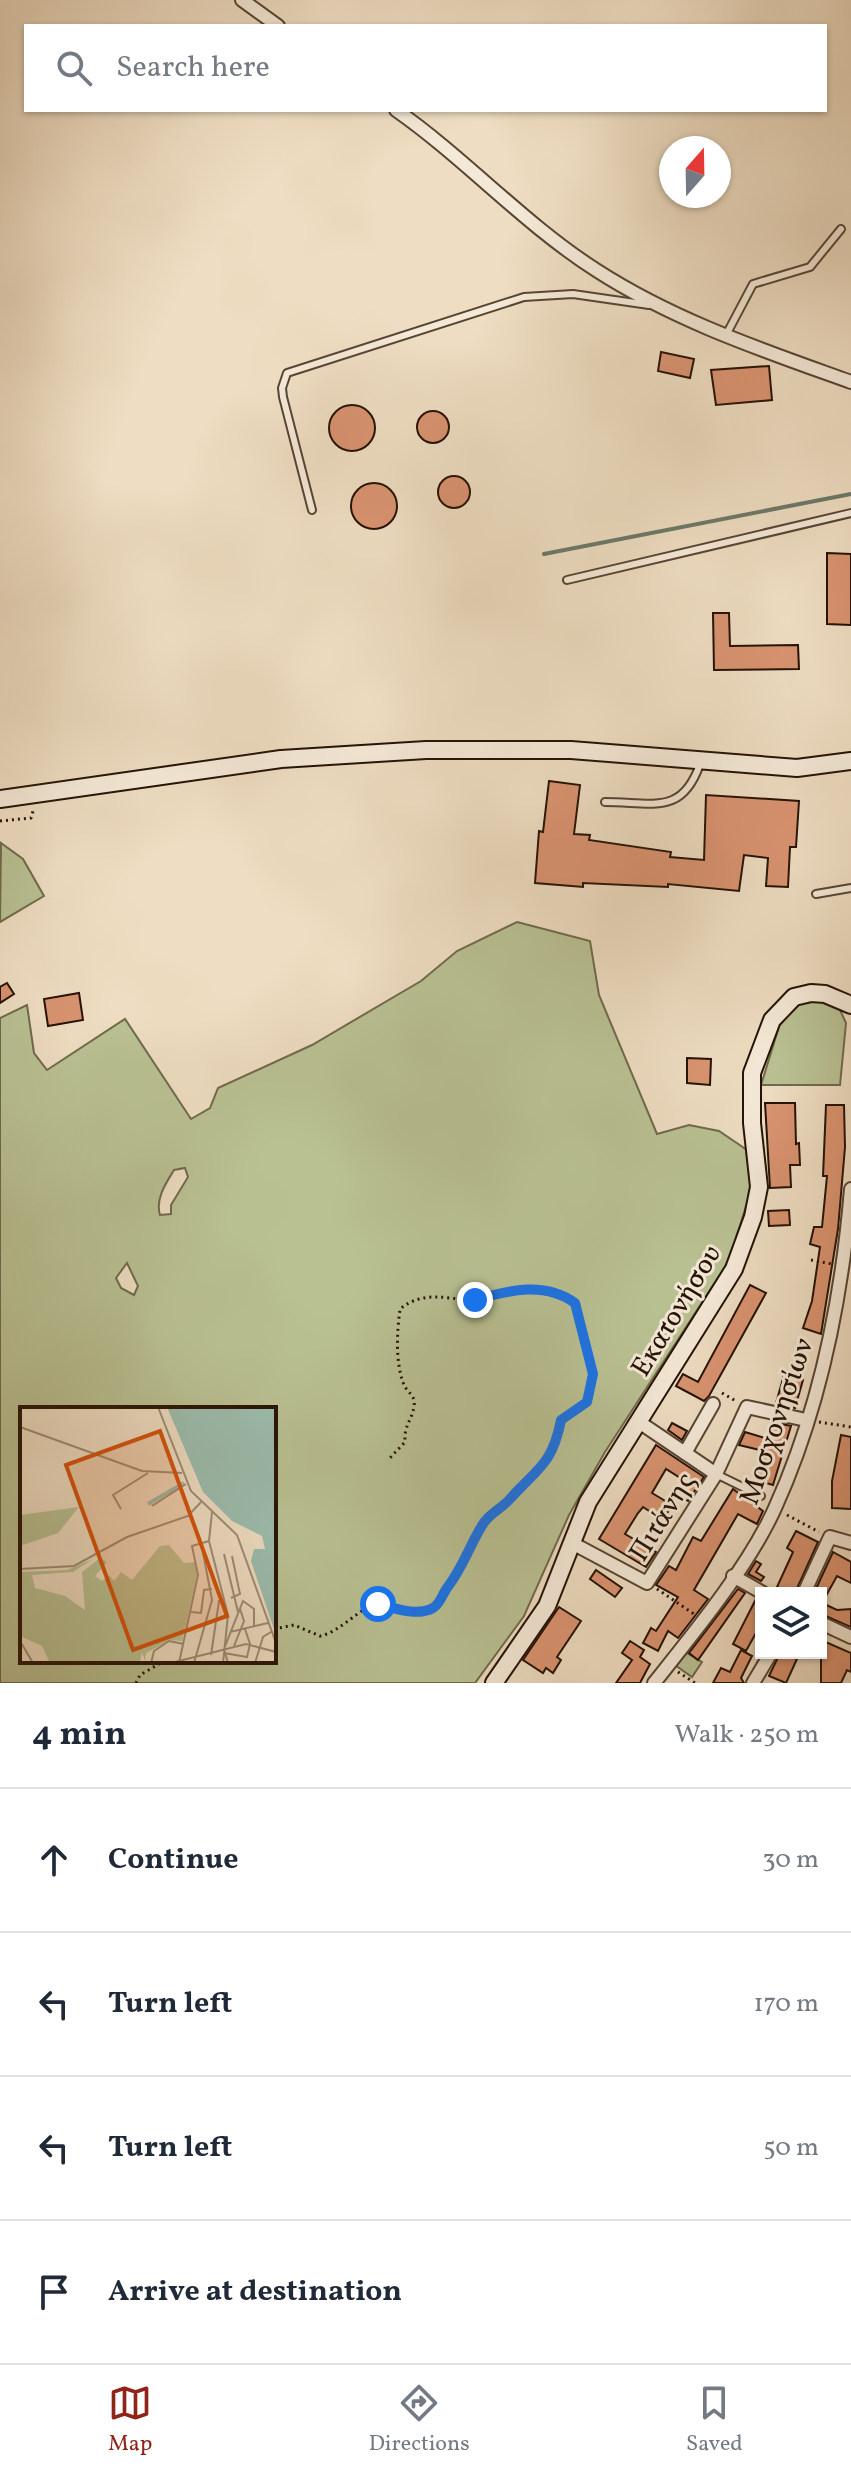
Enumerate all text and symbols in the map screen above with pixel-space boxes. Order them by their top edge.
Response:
search box [24,24,827,112]
icon: search [52,46,96,90]
text: Search here [116,47,270,89]
north arrow [659,136,731,208]
street label: Εκατονήσου [622,1238,732,1384]
route end [457,1282,493,1318]
street label: Μοσχονησίων [731,1333,824,1510]
inset map [20,1407,276,1663]
street label: Πιτάνης [620,1465,706,1570]
route start [360,1586,396,1622]
map controls [755,1587,827,1659]
button: layers [755,1587,827,1659]
text: 4 min [32,1712,127,1759]
text: Walk · 250 m [675,1717,819,1753]
icon: ahead [32,1838,76,1882]
text: Continue [108,1839,239,1881]
text: 30 m [762,1842,819,1878]
icon: left [32,1982,76,2026]
text: Turn left [108,1983,232,2025]
text: 170 m [754,1986,819,2022]
icon: left [32,2126,76,2170]
text: Turn left [108,2127,232,2169]
text: 50 m [763,2130,819,2166]
icon: arrive [32,2270,76,2314]
text: Arrive at destination [108,2271,402,2313]
tab: Map [108,2381,152,2460]
tab: Directions [369,2381,470,2460]
tab: Saved [686,2381,743,2460]

